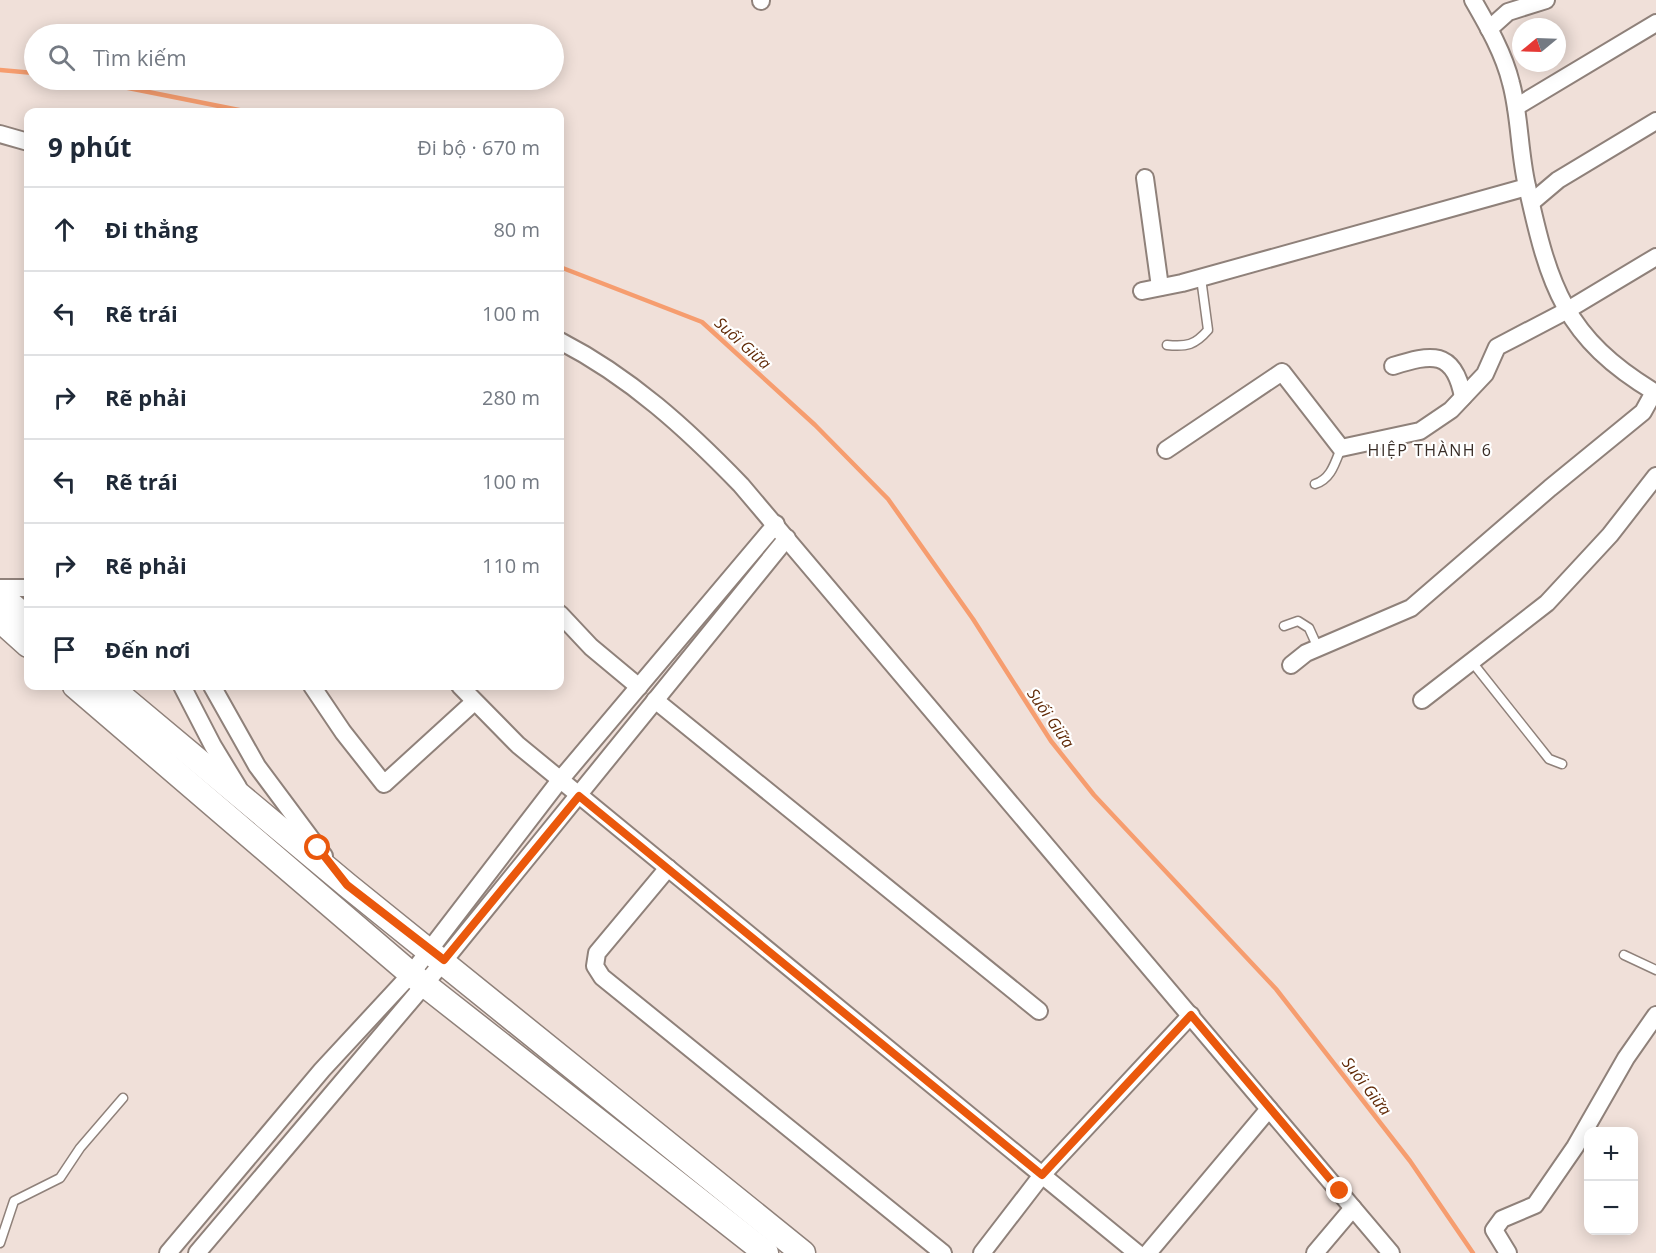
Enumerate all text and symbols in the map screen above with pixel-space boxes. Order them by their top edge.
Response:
north arrow [1512,18,1566,72]
search box [24,24,564,90]
icon: search [45,41,78,74]
text: Tìm kiếm [93,42,187,72]
text: 9 phút [48,129,132,165]
text: Đi bộ · 670 m [417,134,540,161]
icon: ahead [48,213,81,246]
text: Đi thẳng [105,214,198,244]
text: 80 m [493,216,540,243]
icon: left [48,297,81,330]
text: Rẽ trái [105,298,178,328]
text: 100 m [482,300,540,327]
water label: Suối Giữa [710,312,776,374]
icon: right [48,381,81,414]
text: Rẽ phải [105,382,187,412]
text: 280 m [482,384,540,411]
district label: HIỆP THÀNH 6 [1368,439,1492,461]
icon: left [48,465,81,498]
text: Rẽ trái [105,466,178,496]
text: 100 m [482,468,540,495]
icon: right [48,549,81,582]
text: Rẽ phải [105,550,187,580]
text: 110 m [482,552,540,579]
icon: arrive [48,633,81,666]
text: Đến nơi [105,634,191,664]
water label: Suối Giữa [1022,684,1080,752]
route start [304,834,330,860]
water label: Suối Giữa [1337,1052,1397,1120]
map controls [1584,1127,1638,1235]
button: + [1584,1127,1638,1181]
route end [1326,1177,1352,1203]
button: − [1584,1181,1638,1235]

